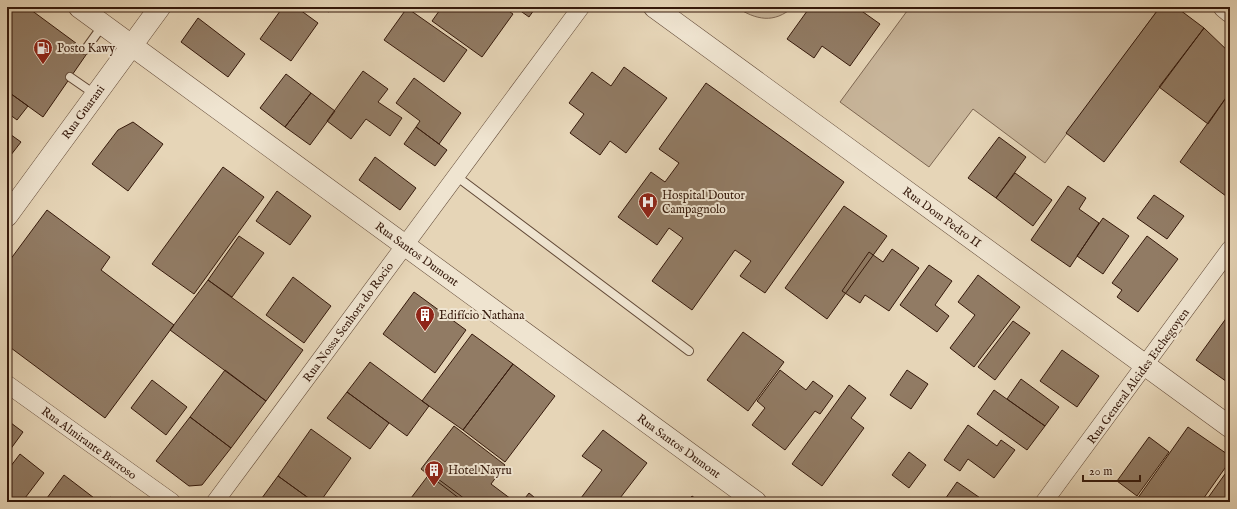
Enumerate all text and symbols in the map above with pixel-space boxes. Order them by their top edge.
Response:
fuel station icon: Posto Kawy [32,37,54,65]
place label: Posto Kawy [57,41,115,56]
street label: Rua Guarani [59,82,108,142]
street label: Rua Dom Pedro II [899,184,984,251]
place label: Hospital Doutor Campagnolo [662,188,745,218]
hospital icon: Hospital Doutor Campagnolo [637,191,659,219]
street label: Rua Santos Dumont [372,219,462,290]
street label: Rua Nossa Senhora do Rocio [300,259,397,385]
building icon: Edifício Nathana [414,304,436,332]
street label: Rua General Alcides Etchegoyen [1084,305,1193,447]
place label: Edifício Nathana [439,308,525,323]
street label: Rua Almirante Barroso [38,404,140,483]
street label: Rua Santos Dumont [634,411,724,482]
scale bar [1083,457,1140,483]
building icon: Hotel Nayru [423,459,445,487]
place label: Hotel Nayru [448,463,512,478]
text: 20 m [1089,464,1112,479]

